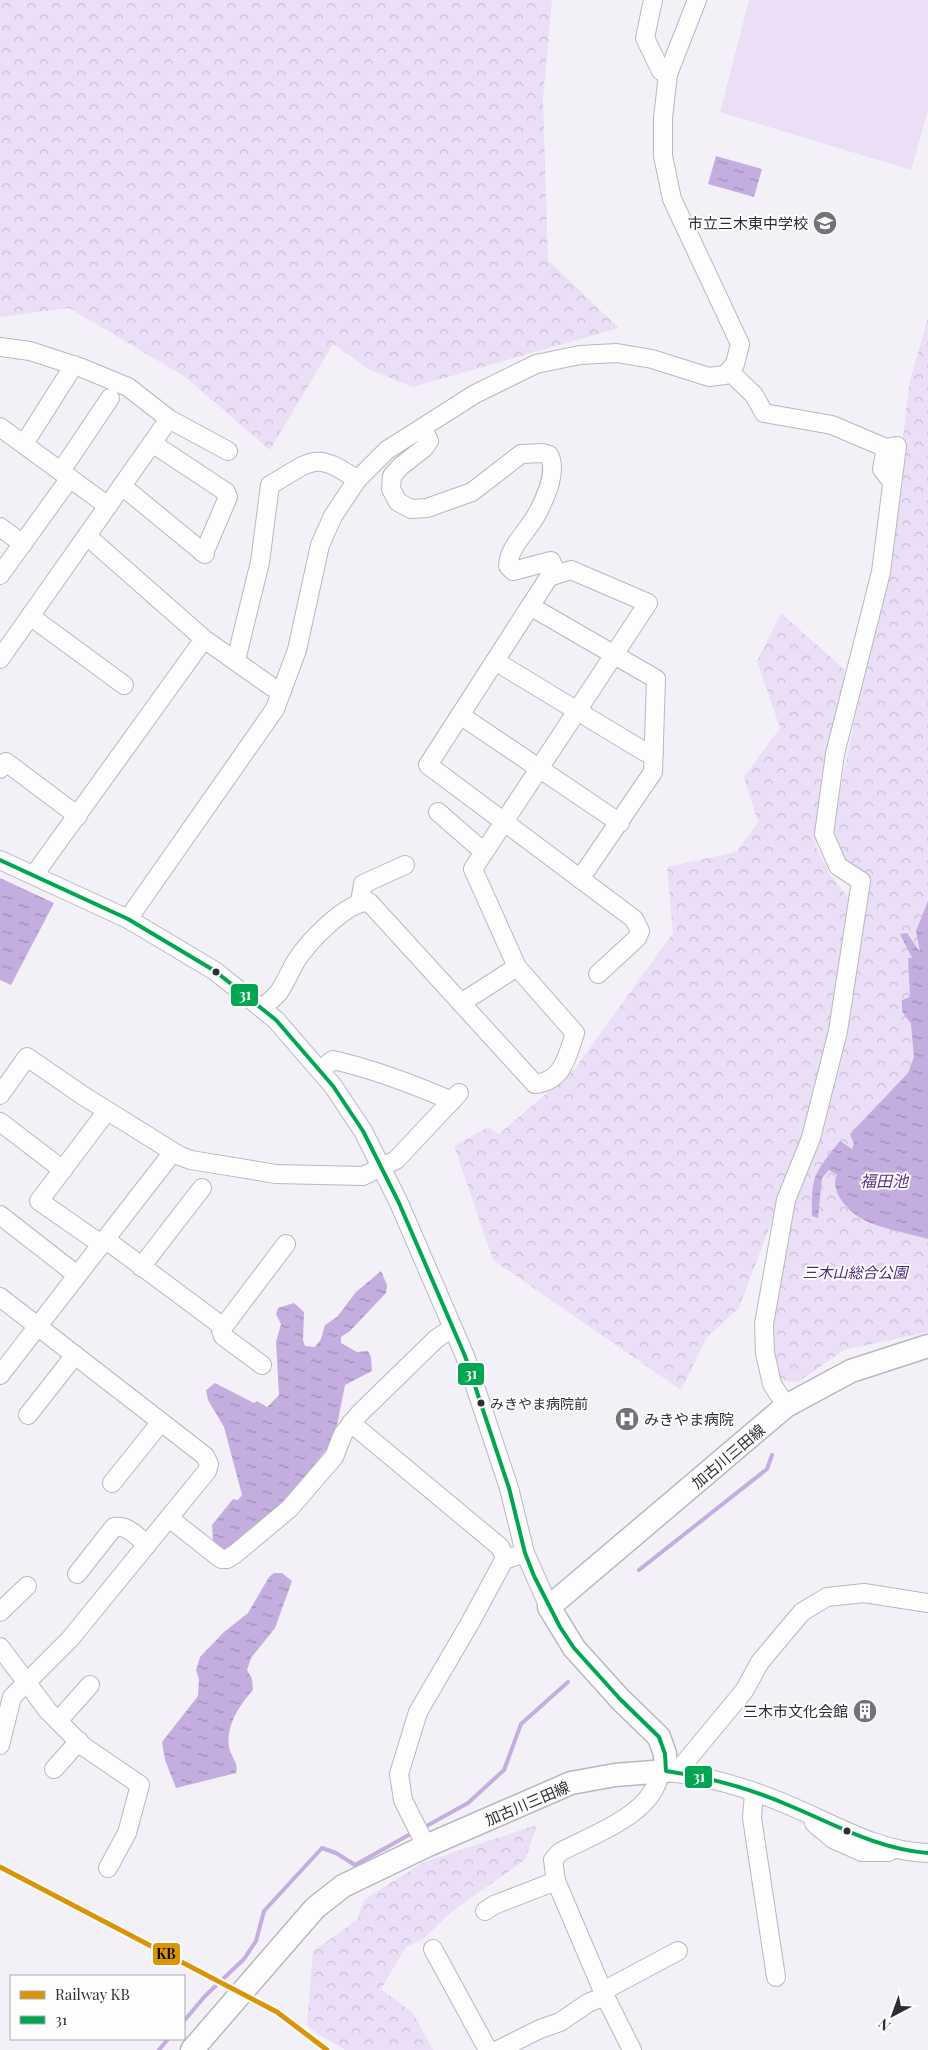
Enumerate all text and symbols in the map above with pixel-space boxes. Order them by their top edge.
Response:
school or university icon: 市立三木東中学校 [812,210,838,236]
place label: 市立三木東中学校 [688,213,808,233]
unlabelled marker [211,967,221,977]
line badge: 31 [230,983,259,1007]
text: 31 [239,985,251,1004]
water label: 福田池 [860,1170,910,1191]
park label: 三木山総合公園 [802,1262,909,1282]
line badge: 31 [457,1362,485,1386]
text: 31 [465,1364,477,1383]
place label: みきやま病院前 [490,1394,588,1413]
marker: みきやま病院前 [476,1398,486,1408]
hospital icon: みきやま病院 [614,1406,640,1432]
place label: みきやま病院 [644,1409,734,1429]
street label: 加古川三田線 [687,1419,769,1493]
building icon: 三木市文化会館 [852,1698,878,1724]
place label: 三木市文化会館 [743,1701,848,1721]
line badge: 31 [684,1765,713,1789]
text: 31 [693,1767,705,1786]
street label: 加古川三田線 [482,1776,572,1830]
unlabelled marker [842,1826,852,1836]
line badge: KB [152,1942,181,1966]
text: KB [156,1944,176,1963]
legend [10,1975,185,2040]
text: Railway KB [55,1984,130,2004]
north arrow [868,1990,918,2040]
text: 31 [55,2009,68,2029]
text: N [874,2015,894,2036]

